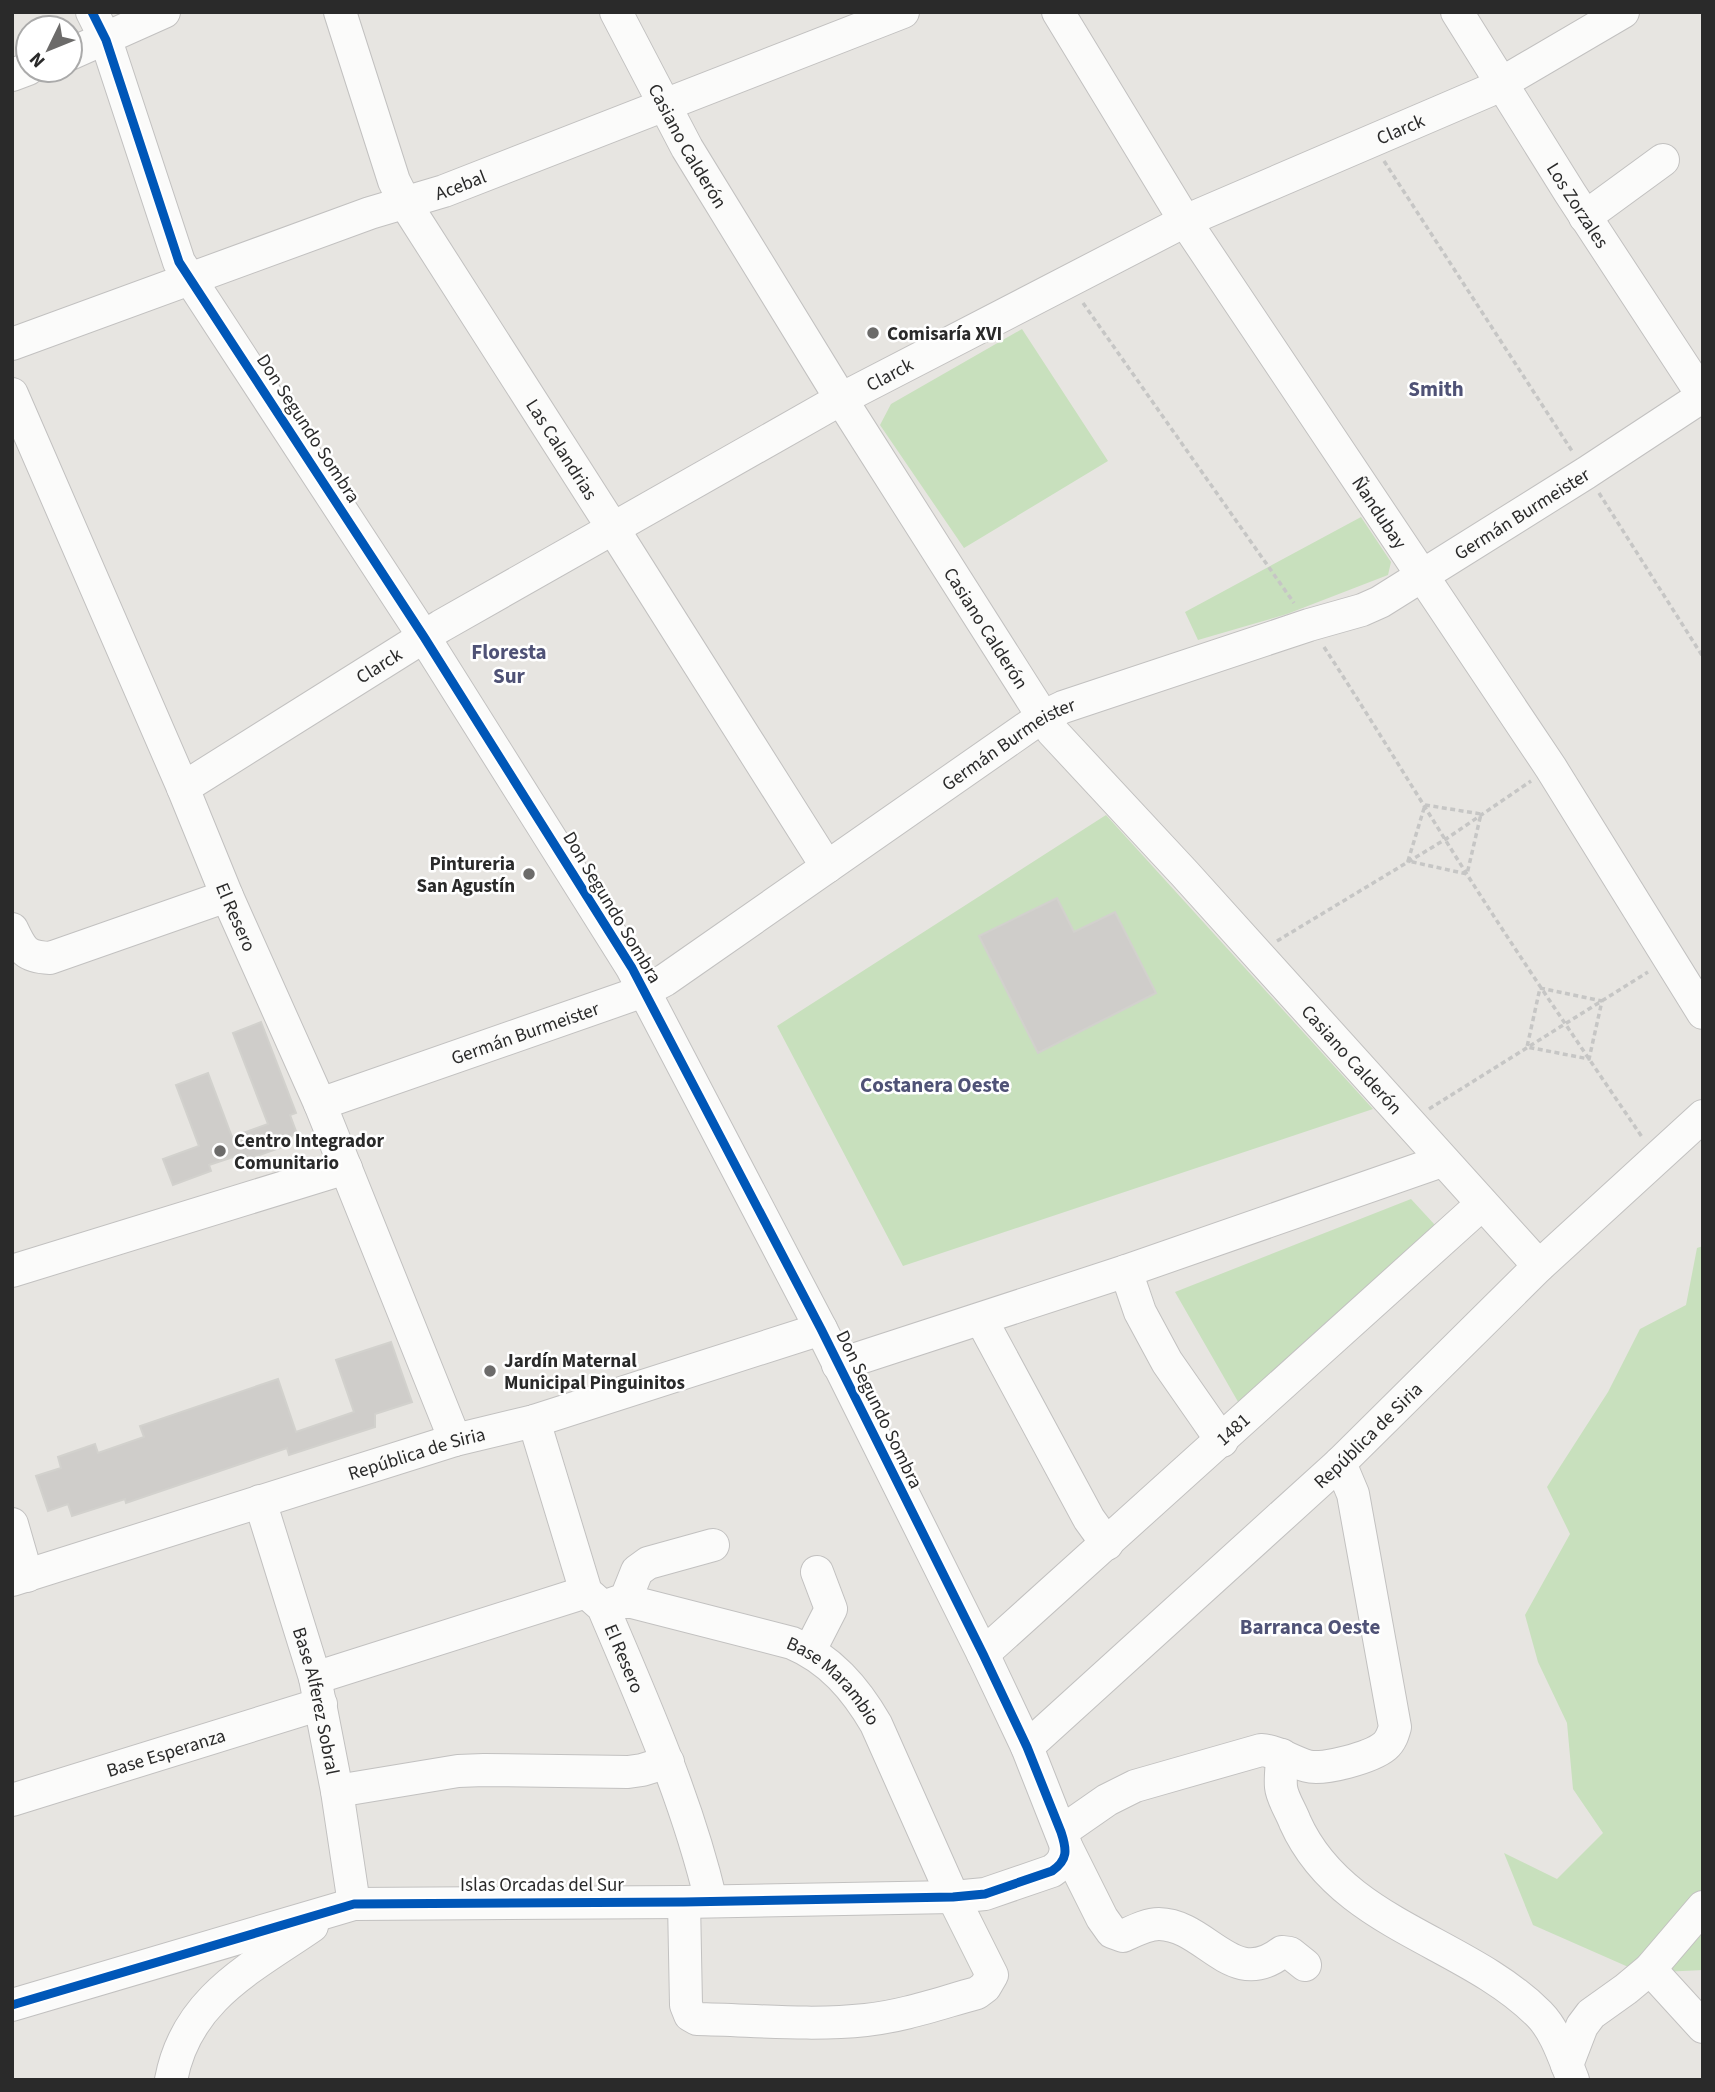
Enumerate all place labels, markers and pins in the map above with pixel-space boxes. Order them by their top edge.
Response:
place label: Comisaría XVI [887,321,1002,348]
marker: Comisaría XVI [865,325,881,341]
place label: Pintureria San Agustín [417,851,515,900]
marker: Pintureria San Agustín [521,866,537,882]
place label: Centro Integrador Comunitario [234,1128,385,1177]
marker: Centro Integrador Comunitario [212,1143,228,1159]
place label: Jardín Maternal Municipal Pinguinitos [504,1348,685,1397]
marker: Jardín Maternal Municipal Pinguinitos [482,1363,498,1379]

